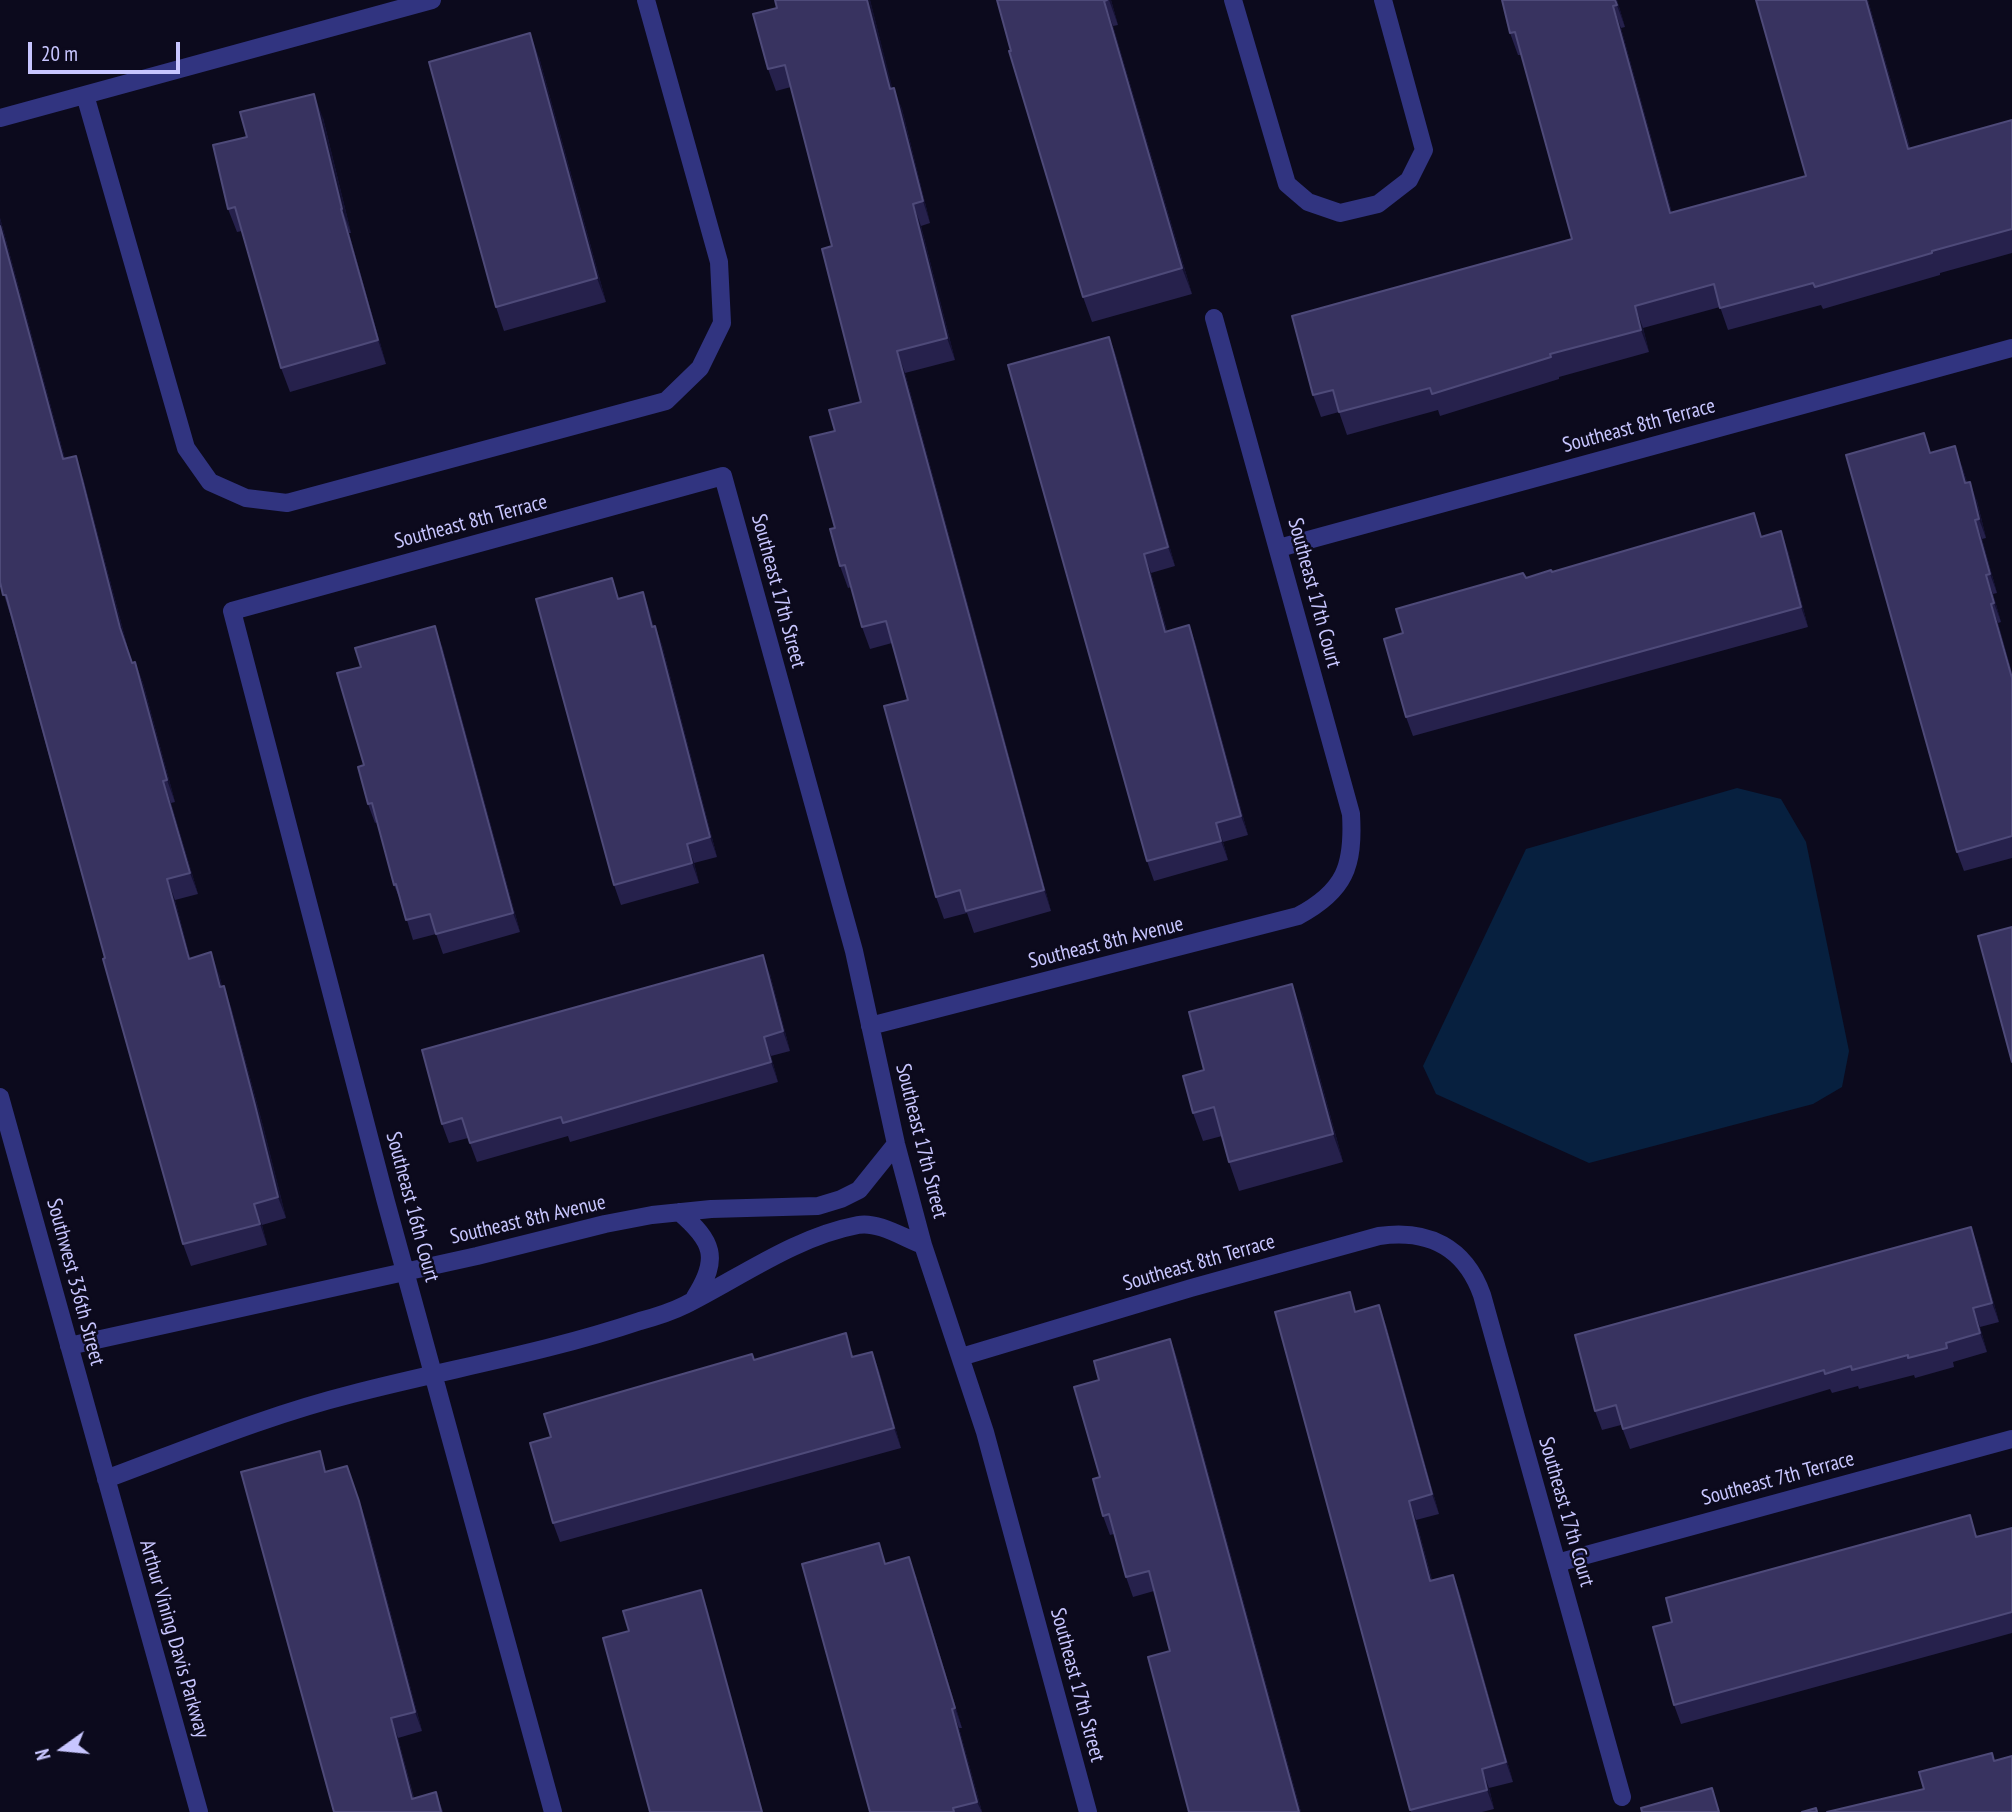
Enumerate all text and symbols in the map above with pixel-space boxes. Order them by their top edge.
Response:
scale bar [32,28,184,72]
text: 20 m [41,40,78,67]
street label: Southeast 8th Terrace [1560,393,1718,459]
street label: Southeast 8th Terrace [392,489,550,555]
street label: Southeast 17th Street [745,511,811,671]
street label: Southeast 17th Court [1282,515,1346,671]
street label: Southeast 8th Avenue [1026,912,1186,974]
street label: Southeast 17th Street [890,1061,952,1221]
street label: Southeast 16th Court [380,1129,444,1285]
street label: Southeast 8th Avenue [448,1190,608,1250]
street label: Southwest 336th Street [41,1196,109,1368]
street label: Southeast 8th Terrace [1120,1229,1278,1297]
street label: Southeast 17th Court [1533,1434,1599,1590]
street label: Southeast 7th Terrace [1699,1447,1857,1511]
street label: Arthur Vining Davis Parkway [134,1537,214,1741]
street label: Southeast 17th Street [1044,1605,1110,1765]
north arrow [28,1714,98,1784]
text: N [30,1746,56,1763]

